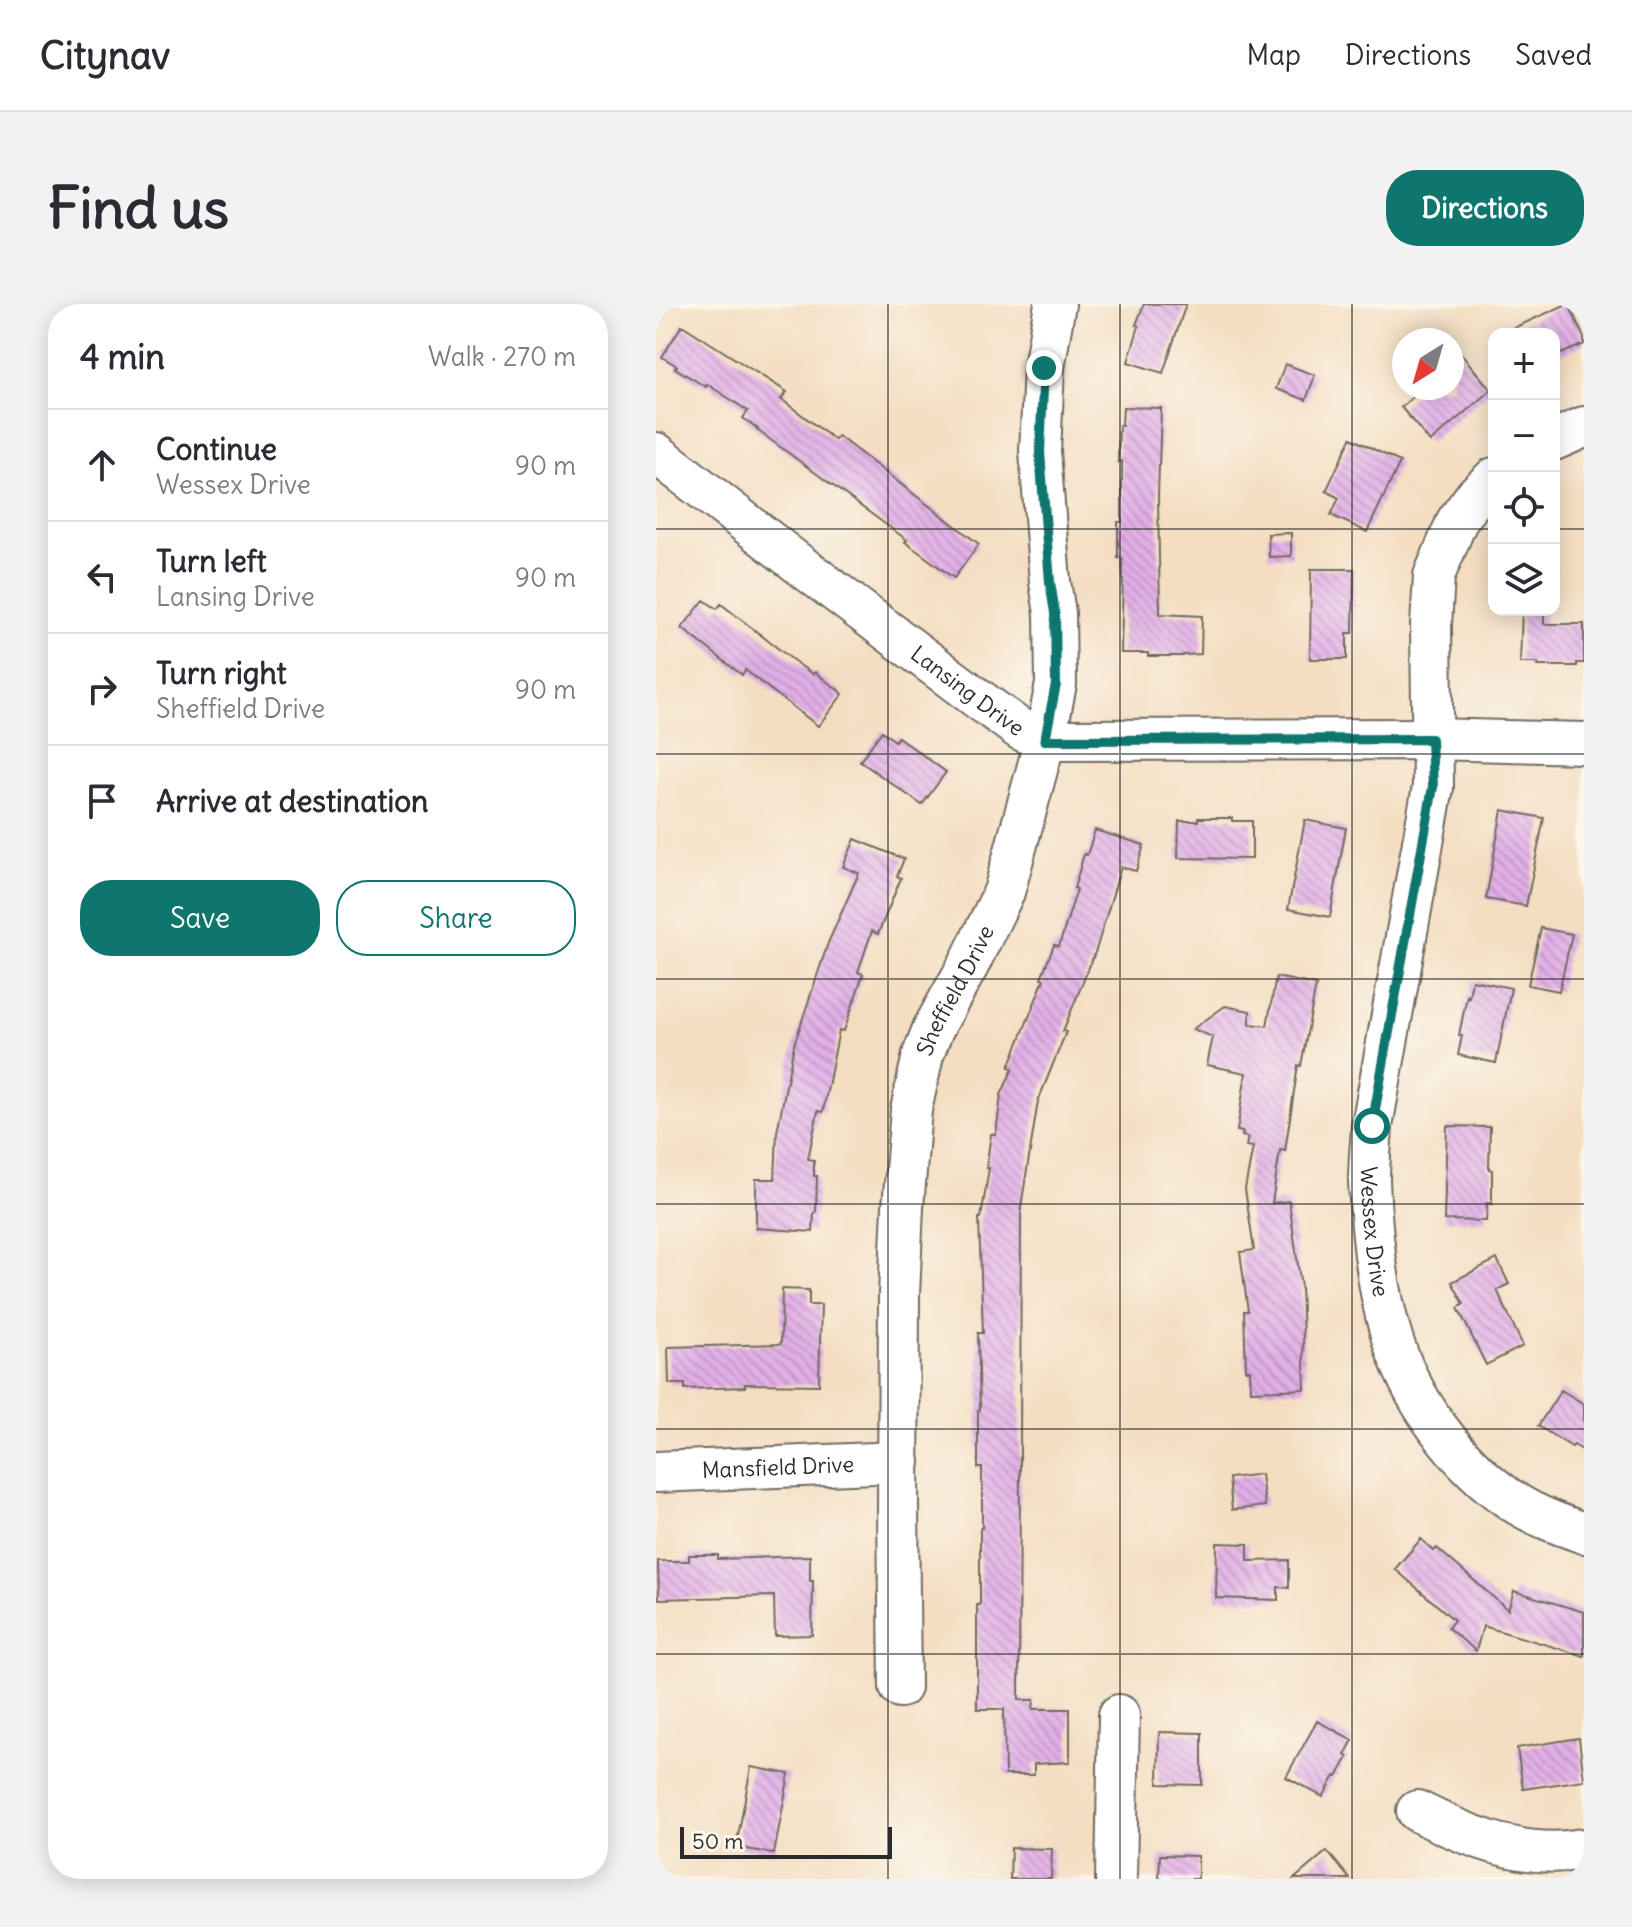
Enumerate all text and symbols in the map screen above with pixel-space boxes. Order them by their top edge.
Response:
text: Citynav [40,32,170,79]
text: Map [1246,37,1301,73]
text: Directions [1345,37,1471,73]
text: Saved [1515,37,1592,73]
button: Directions [1386,170,1584,246]
text: Find us [48,173,229,243]
north arrow [1392,328,1464,400]
map controls [1488,328,1560,616]
button: + [1488,328,1560,400]
text: 4 min [80,335,165,378]
text: Walk · 270 m [428,340,576,373]
route end [1026,350,1062,386]
button: − [1488,400,1560,472]
text: Continue [156,430,277,468]
icon: ahead [80,443,124,487]
text: 90 m [515,449,576,482]
text: Wessex Drive [156,468,311,501]
button: locate [1488,472,1560,544]
text: Turn left [156,542,267,580]
button: layers [1488,544,1560,616]
icon: left [80,555,124,599]
text: 90 m [515,561,576,594]
text: Lansing Drive [156,580,315,613]
street label: Lansing Drive [905,639,1030,742]
text: Turn right [156,654,287,692]
icon: right [80,667,124,711]
text: 90 m [515,673,576,706]
text: Sheffield Drive [156,692,325,725]
icon: arrive [80,779,124,823]
text: Arrive at destination [156,782,428,820]
button: Save [80,880,320,956]
button: Share [336,880,576,956]
street label: Sheffield Drive [910,920,1000,1059]
route start [1354,1108,1390,1144]
street label: Wessex Drive [1355,1166,1396,1299]
street label: Mansfield Drive [701,1450,855,1484]
scale bar [680,1823,892,1859]
text: 50 m [692,1827,744,1855]

